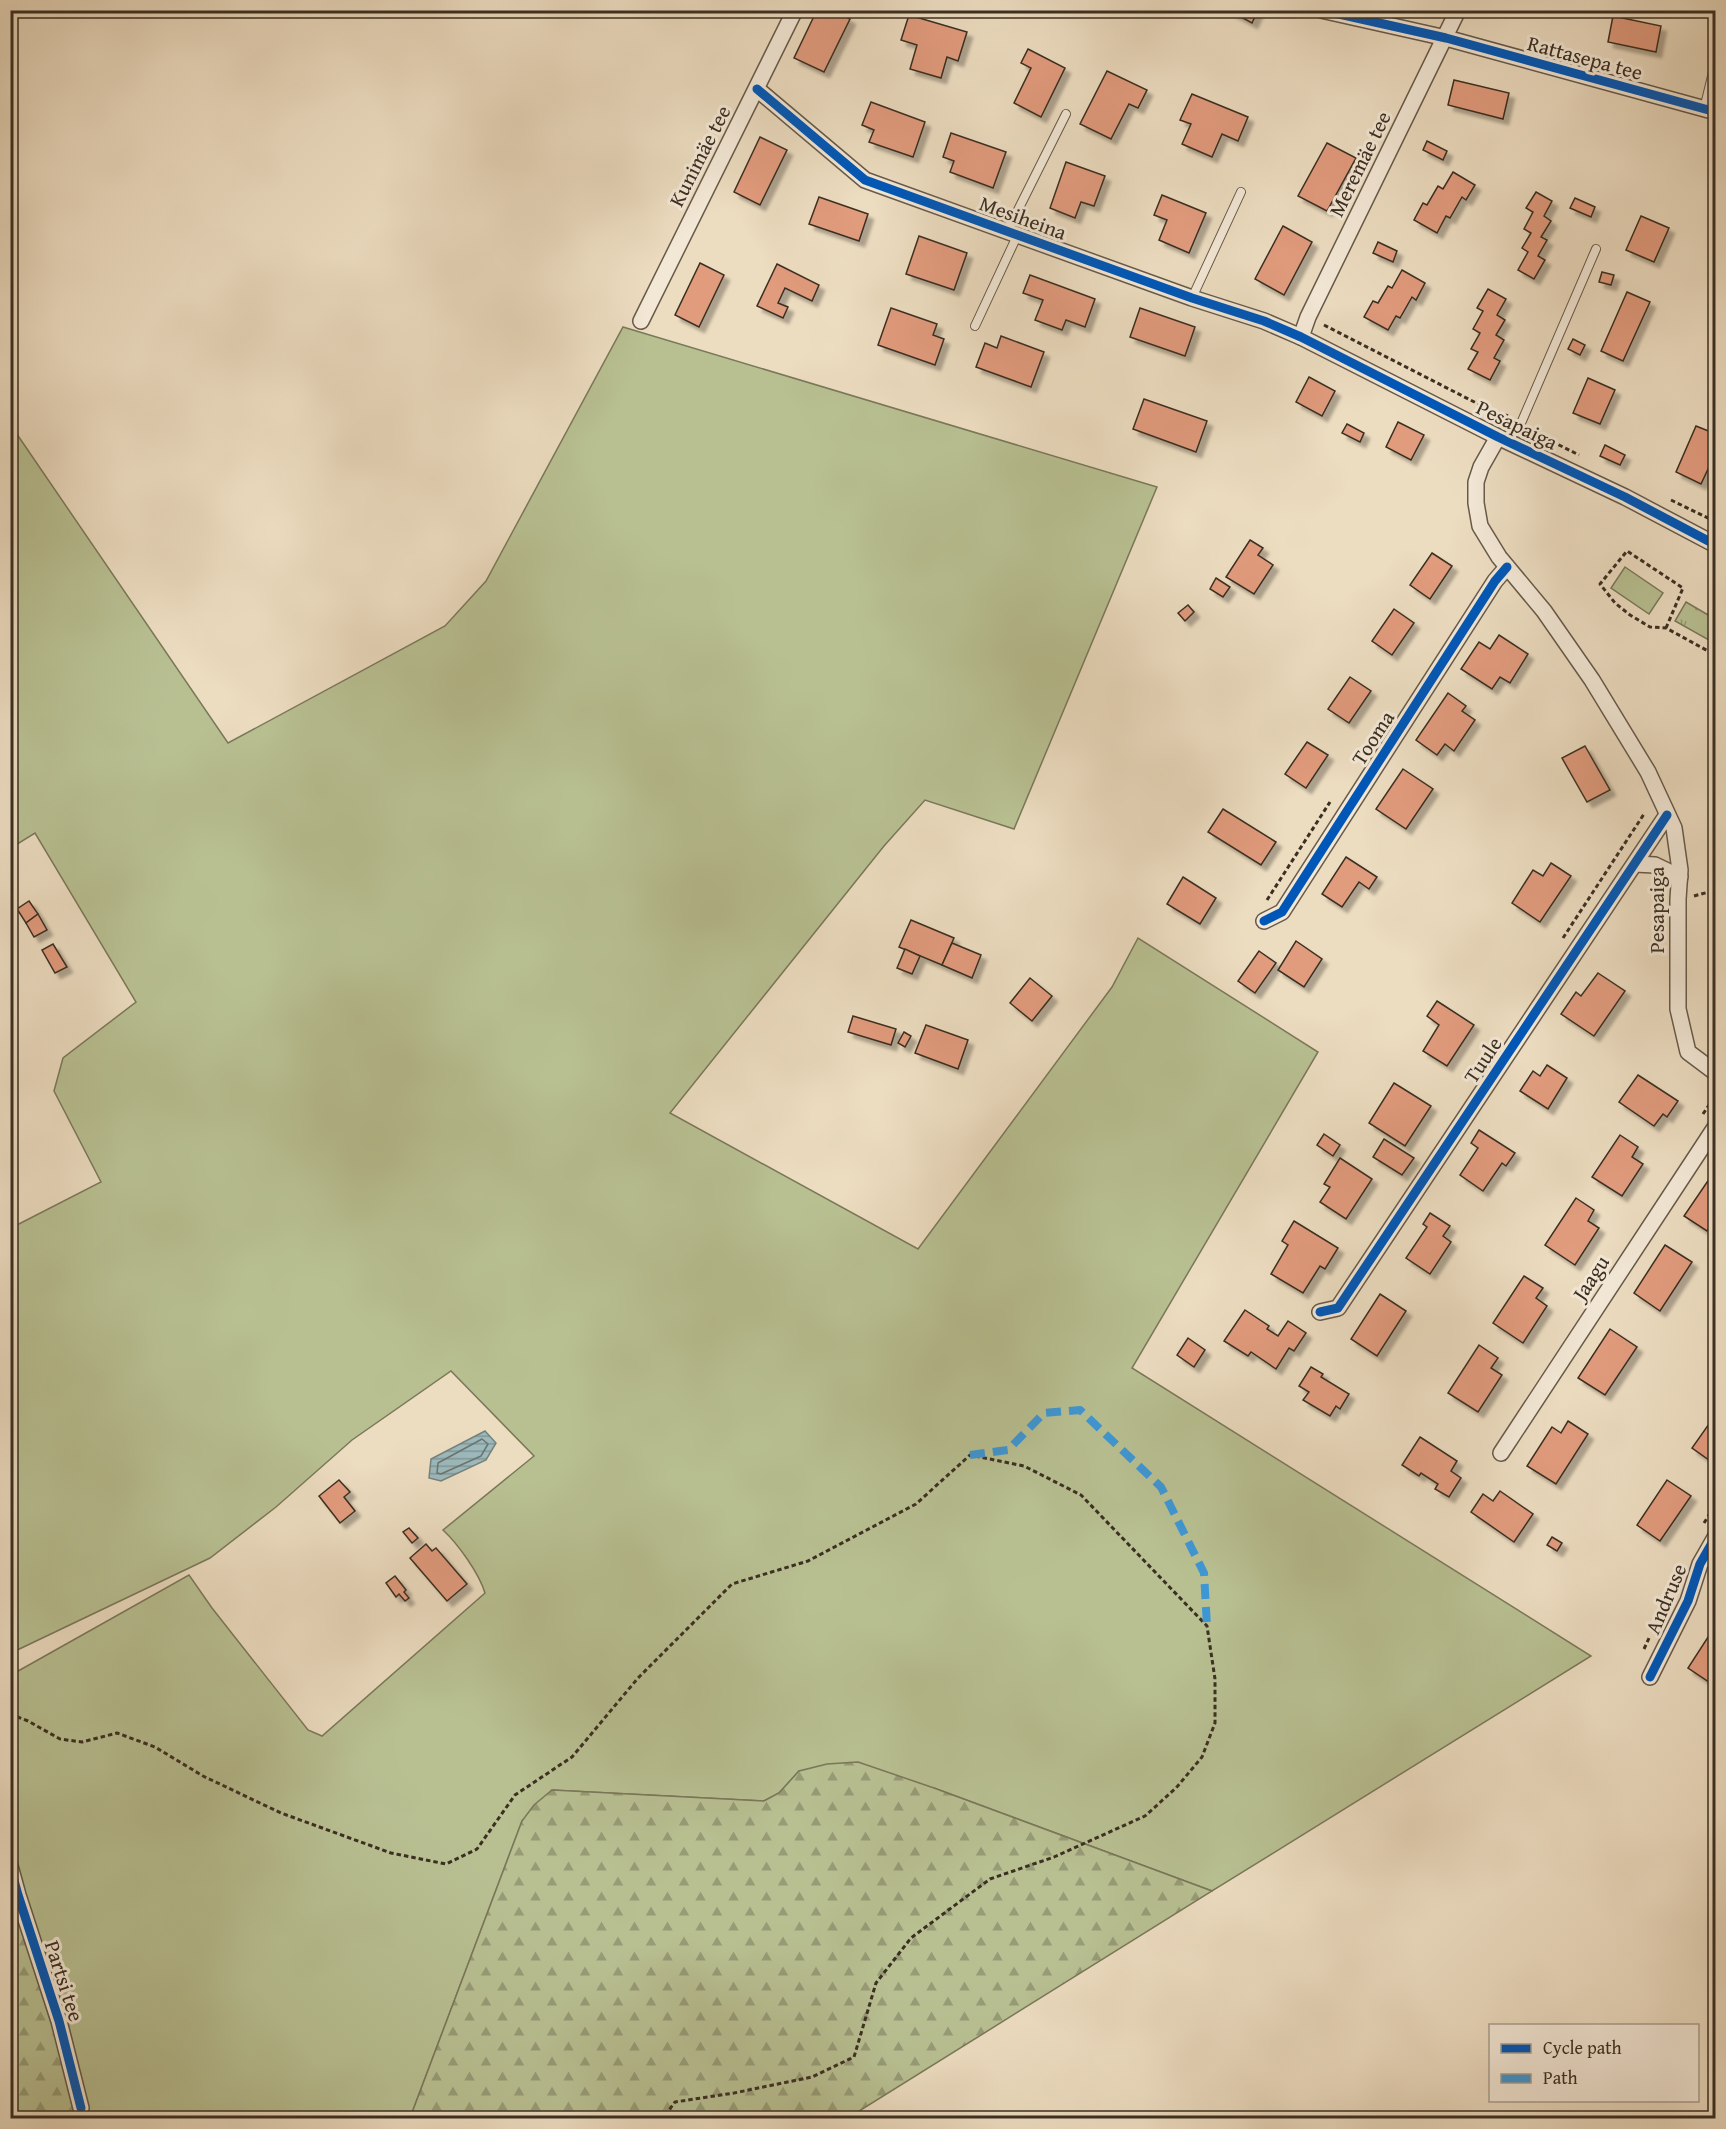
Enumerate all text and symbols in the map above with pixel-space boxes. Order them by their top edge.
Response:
street label: Rattasepa tee [1524,27,1646,88]
street label: Kunimäe tee [661,100,738,212]
street label: Meremäe tee [1321,106,1399,222]
street label: Mesiheina [975,187,1071,248]
street label: Pesapaiga [1471,392,1563,458]
street label: Tooma [1343,704,1402,771]
street label: Pesapaiga [1641,866,1672,953]
street label: Tuule [1456,1030,1510,1089]
street label: Jaagu [1563,1249,1617,1309]
street label: Andruse [1637,1559,1694,1639]
street label: Partsi tee [37,1936,92,2025]
legend [1489,2024,1699,2102]
text: Cycle path [1543,2034,1622,2061]
text: Path [1543,2064,1578,2091]

